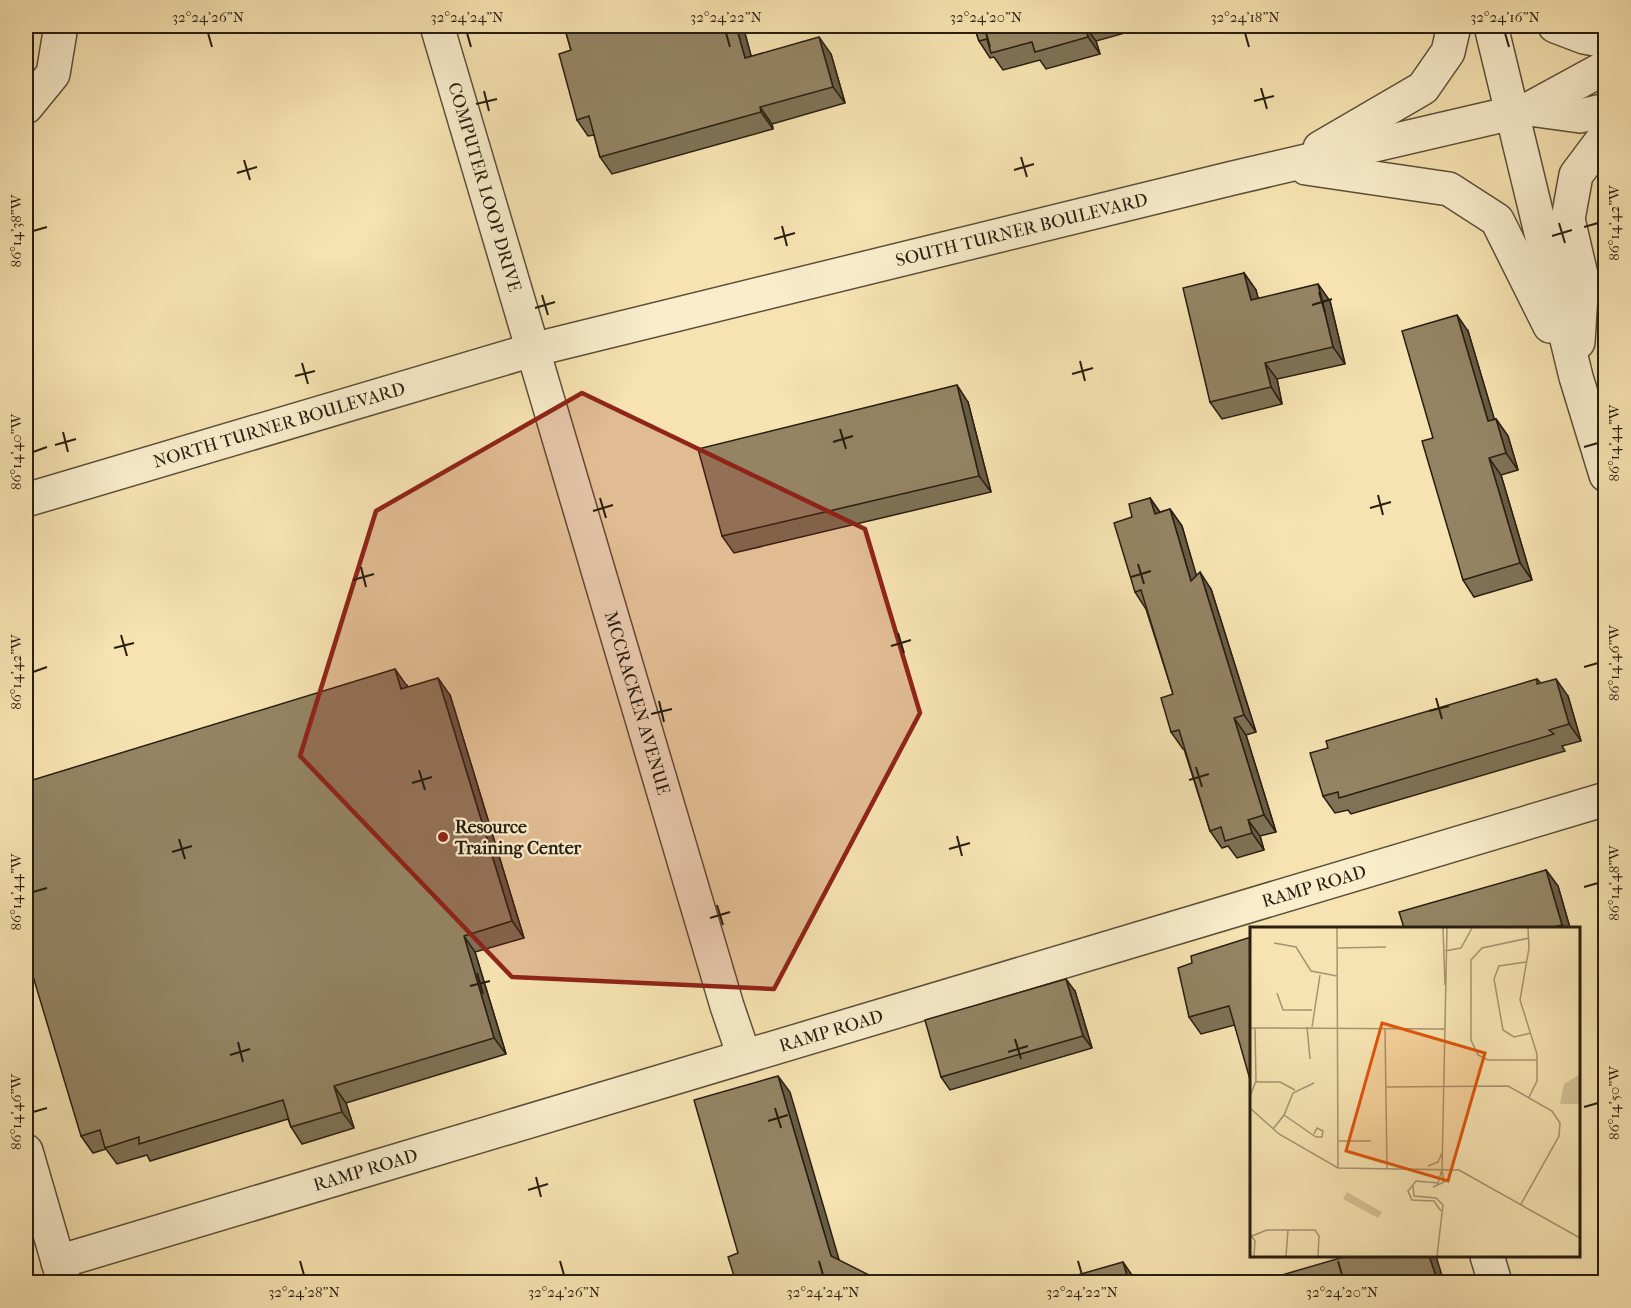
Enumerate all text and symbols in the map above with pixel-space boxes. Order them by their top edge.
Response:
text: 32°24'26"N [172,8,245,26]
text: 32°24'24"N [431,8,504,26]
text: 32°24'22"N [690,8,762,26]
text: 32°24'20"N [950,8,1023,26]
text: 32°24'18"N [1210,8,1280,26]
text: 32°24'16"N [1470,8,1540,26]
street label: COMPUTER LOOP DRIVE [444,80,526,294]
text: 86°14'42"W [1605,184,1623,261]
street label: SOUTH TURNER BOULEVARD [893,189,1150,271]
text: 86°14'38"W [7,193,25,267]
street label: NORTH TURNER BOULEVARD [151,378,408,472]
text: 86°14'44"W [1605,403,1623,481]
text: 86°14'40"W [7,413,25,490]
street label: MCCRACKEN AVENUE [600,609,674,797]
text: 86°14'46"W [1605,624,1623,701]
text: 86°14'42"W [7,633,25,710]
place label: Resource Training Center [454,817,582,859]
marker: Resource Training Center [436,830,450,844]
text: 86°14'48"W [1605,844,1623,921]
text: 86°14'44"W [7,852,25,930]
street label: RAMP ROAD [1259,861,1369,912]
inset map [1250,927,1580,1257]
street label: RAMP ROAD [776,1005,886,1056]
text: 86°14'50"W [1605,1065,1623,1140]
text: 86°14'46"W [7,1073,25,1150]
street label: RAMP ROAD [311,1145,420,1196]
text: 32°24'28"N [268,1283,340,1301]
text: 32°24'26"N [528,1283,601,1301]
text: 32°24'24"N [787,1283,860,1301]
text: 32°24'22"N [1046,1283,1118,1301]
text: 32°24'20"N [1306,1283,1379,1301]

